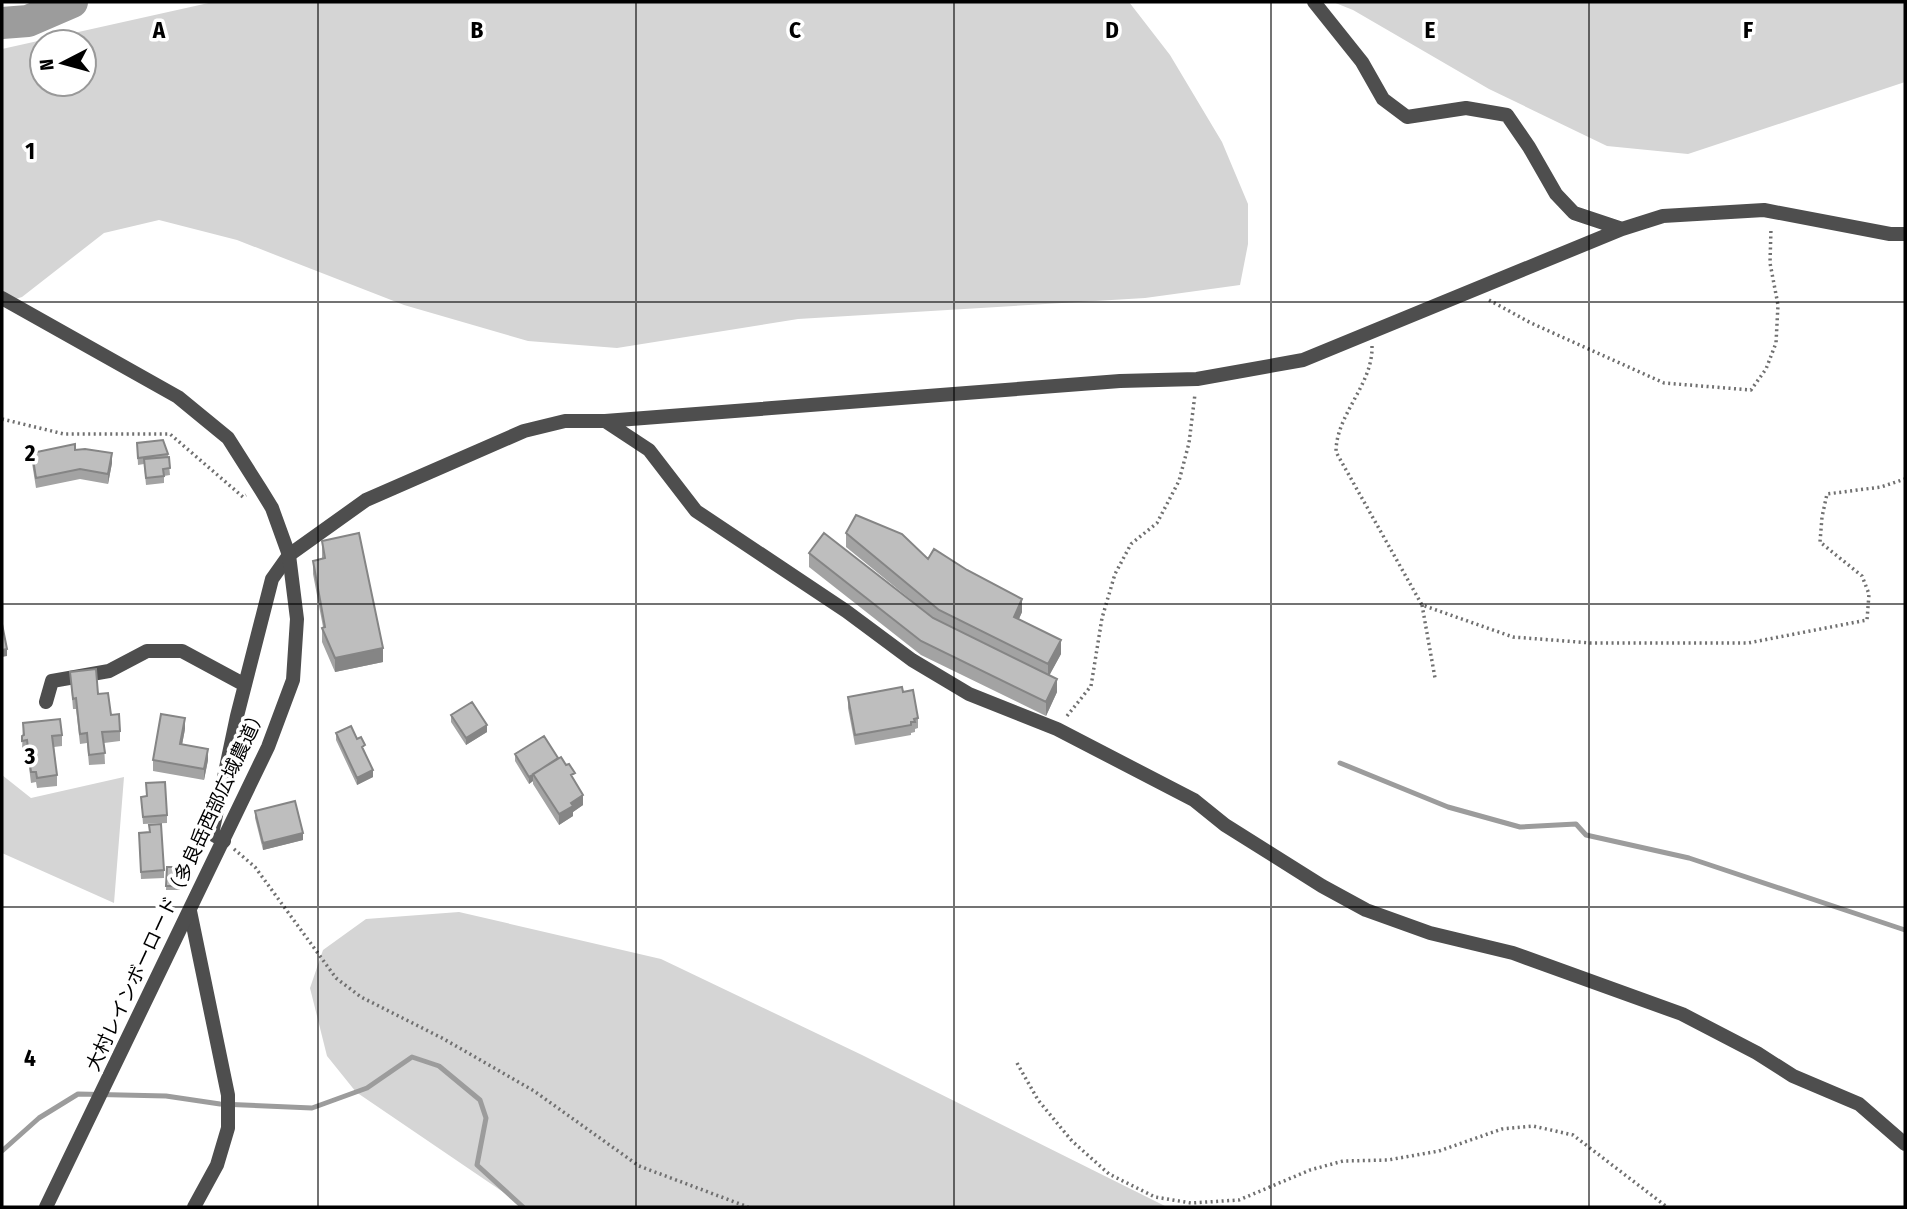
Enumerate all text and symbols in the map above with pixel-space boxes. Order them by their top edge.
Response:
text: A [152,16,166,44]
text: B [471,16,484,44]
text: C [789,16,801,44]
text: D [1105,16,1119,44]
text: E [1425,16,1436,44]
text: F [1743,16,1753,44]
north arrow [28,28,98,98]
text: N [35,58,59,72]
text: 1 [25,137,35,165]
text: 2 [24,439,36,467]
street label: 大村レインボーロード（多良岳西部広域農道） [81,703,271,1075]
text: 3 [24,742,36,770]
text: 4 [24,1044,36,1072]

